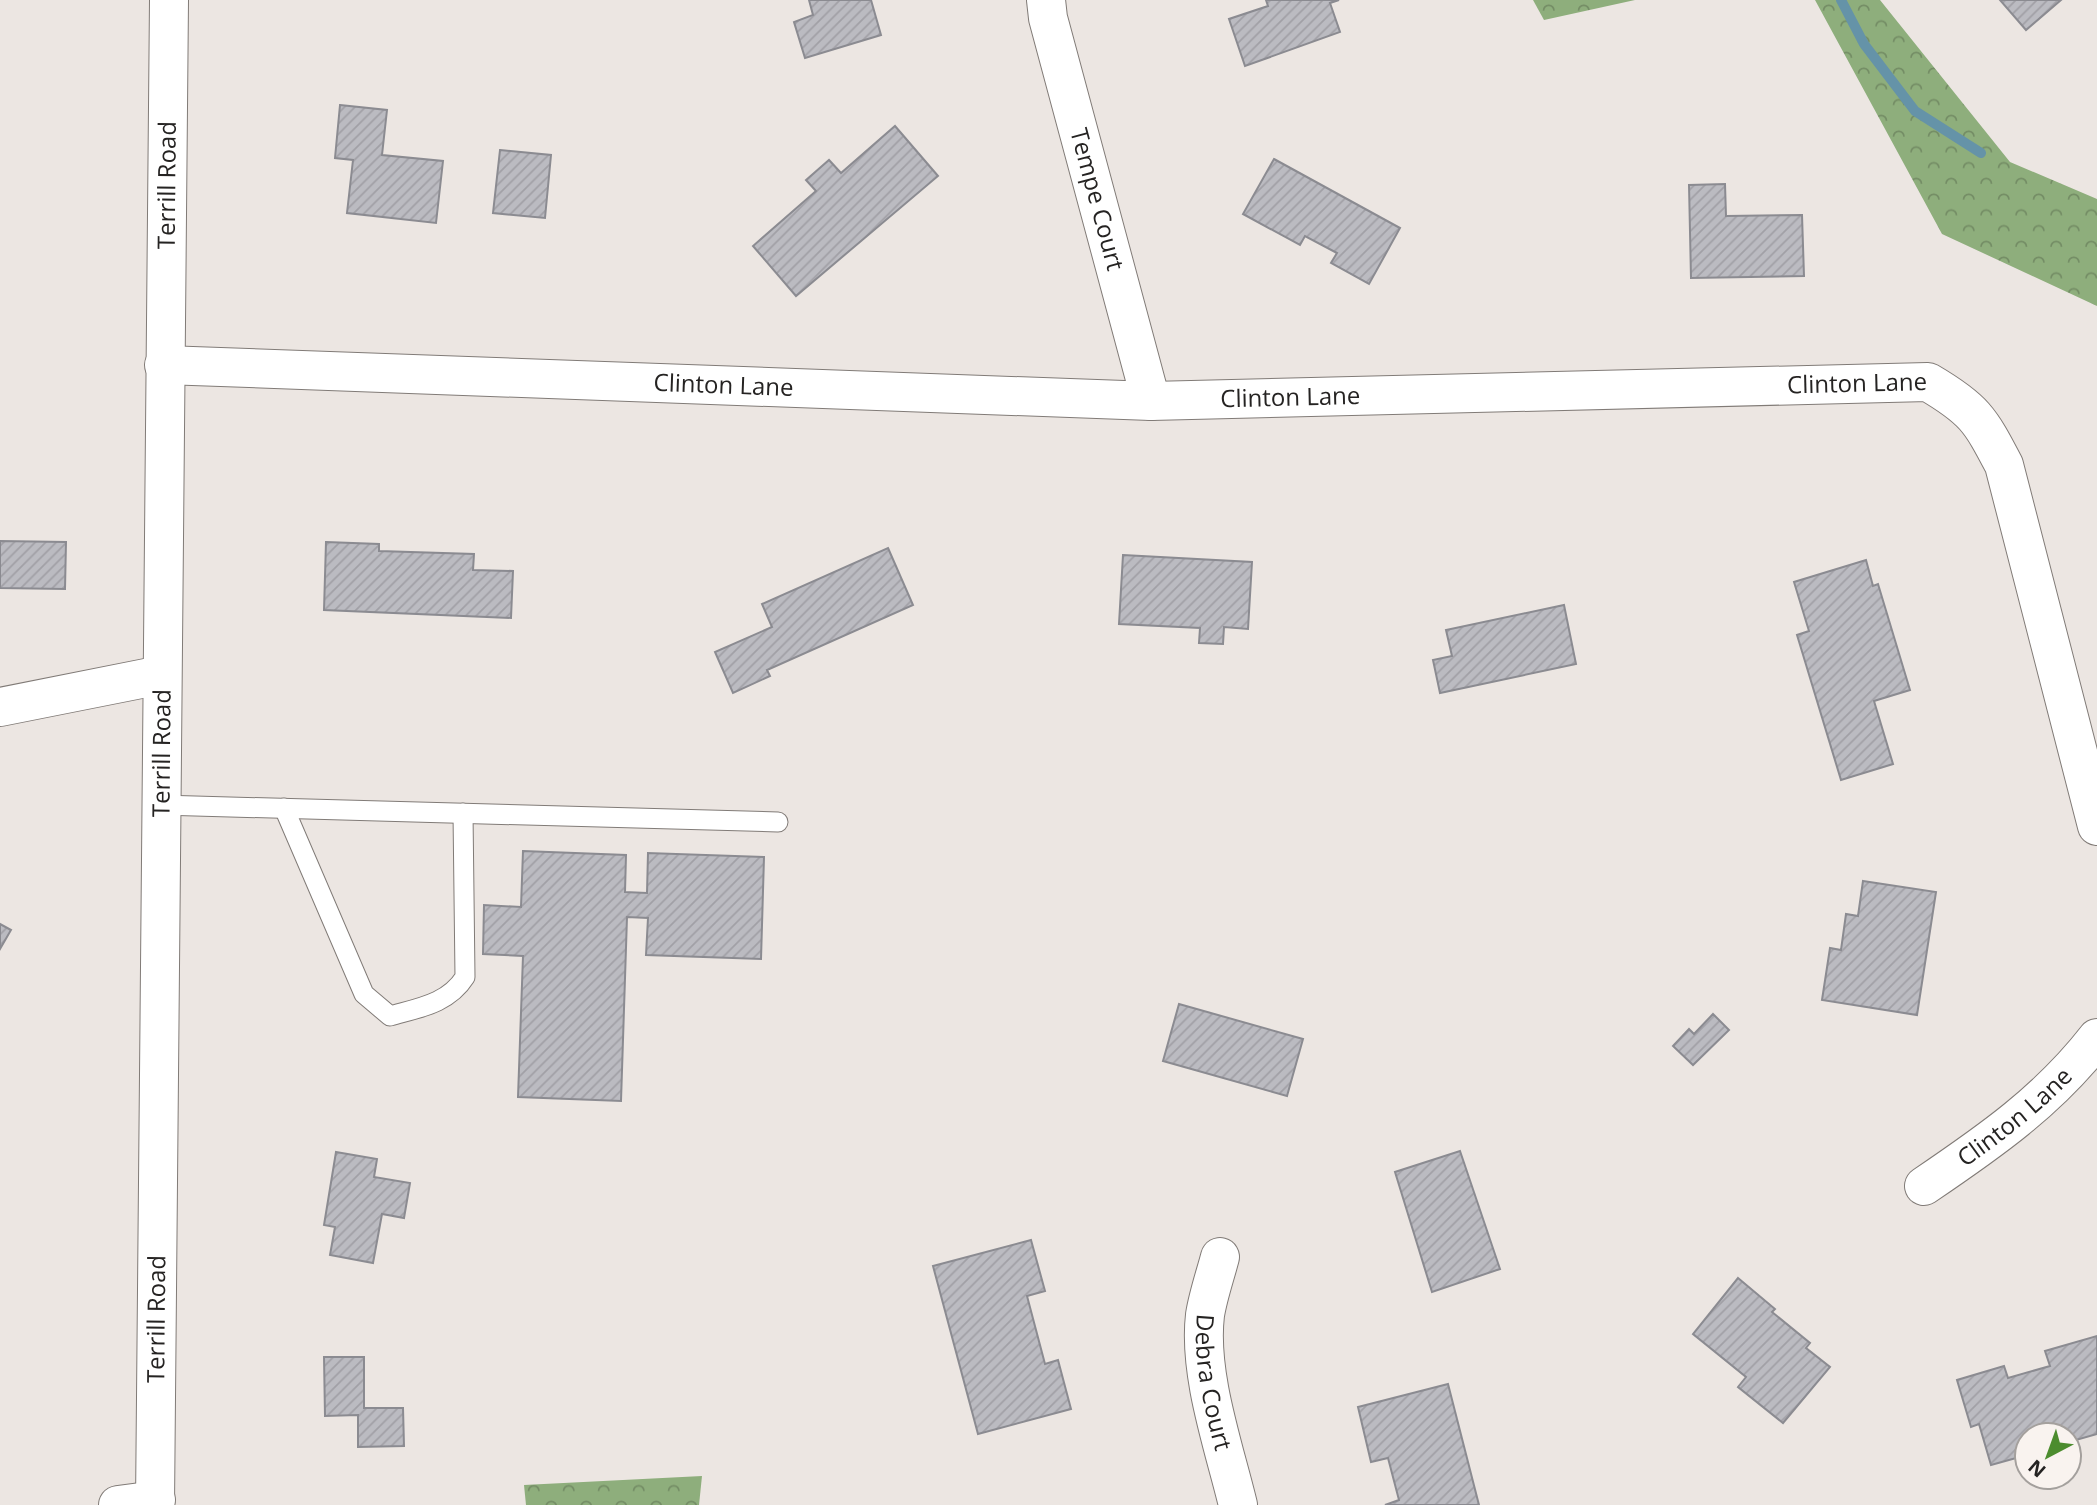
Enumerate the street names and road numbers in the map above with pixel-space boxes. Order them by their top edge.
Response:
street label: Terrill Road [149,121,183,249]
street label: Tempe Court [1063,124,1133,274]
street label: Clinton Lane [1787,364,1927,400]
street label: Clinton Lane [653,365,794,403]
street label: Clinton Lane [1220,378,1361,414]
street label: Terrill Road [143,689,178,817]
street label: Clinton Lane [1950,1059,2079,1173]
street label: Terrill Road [138,1255,172,1383]
street label: Debra Court [1189,1313,1241,1454]

